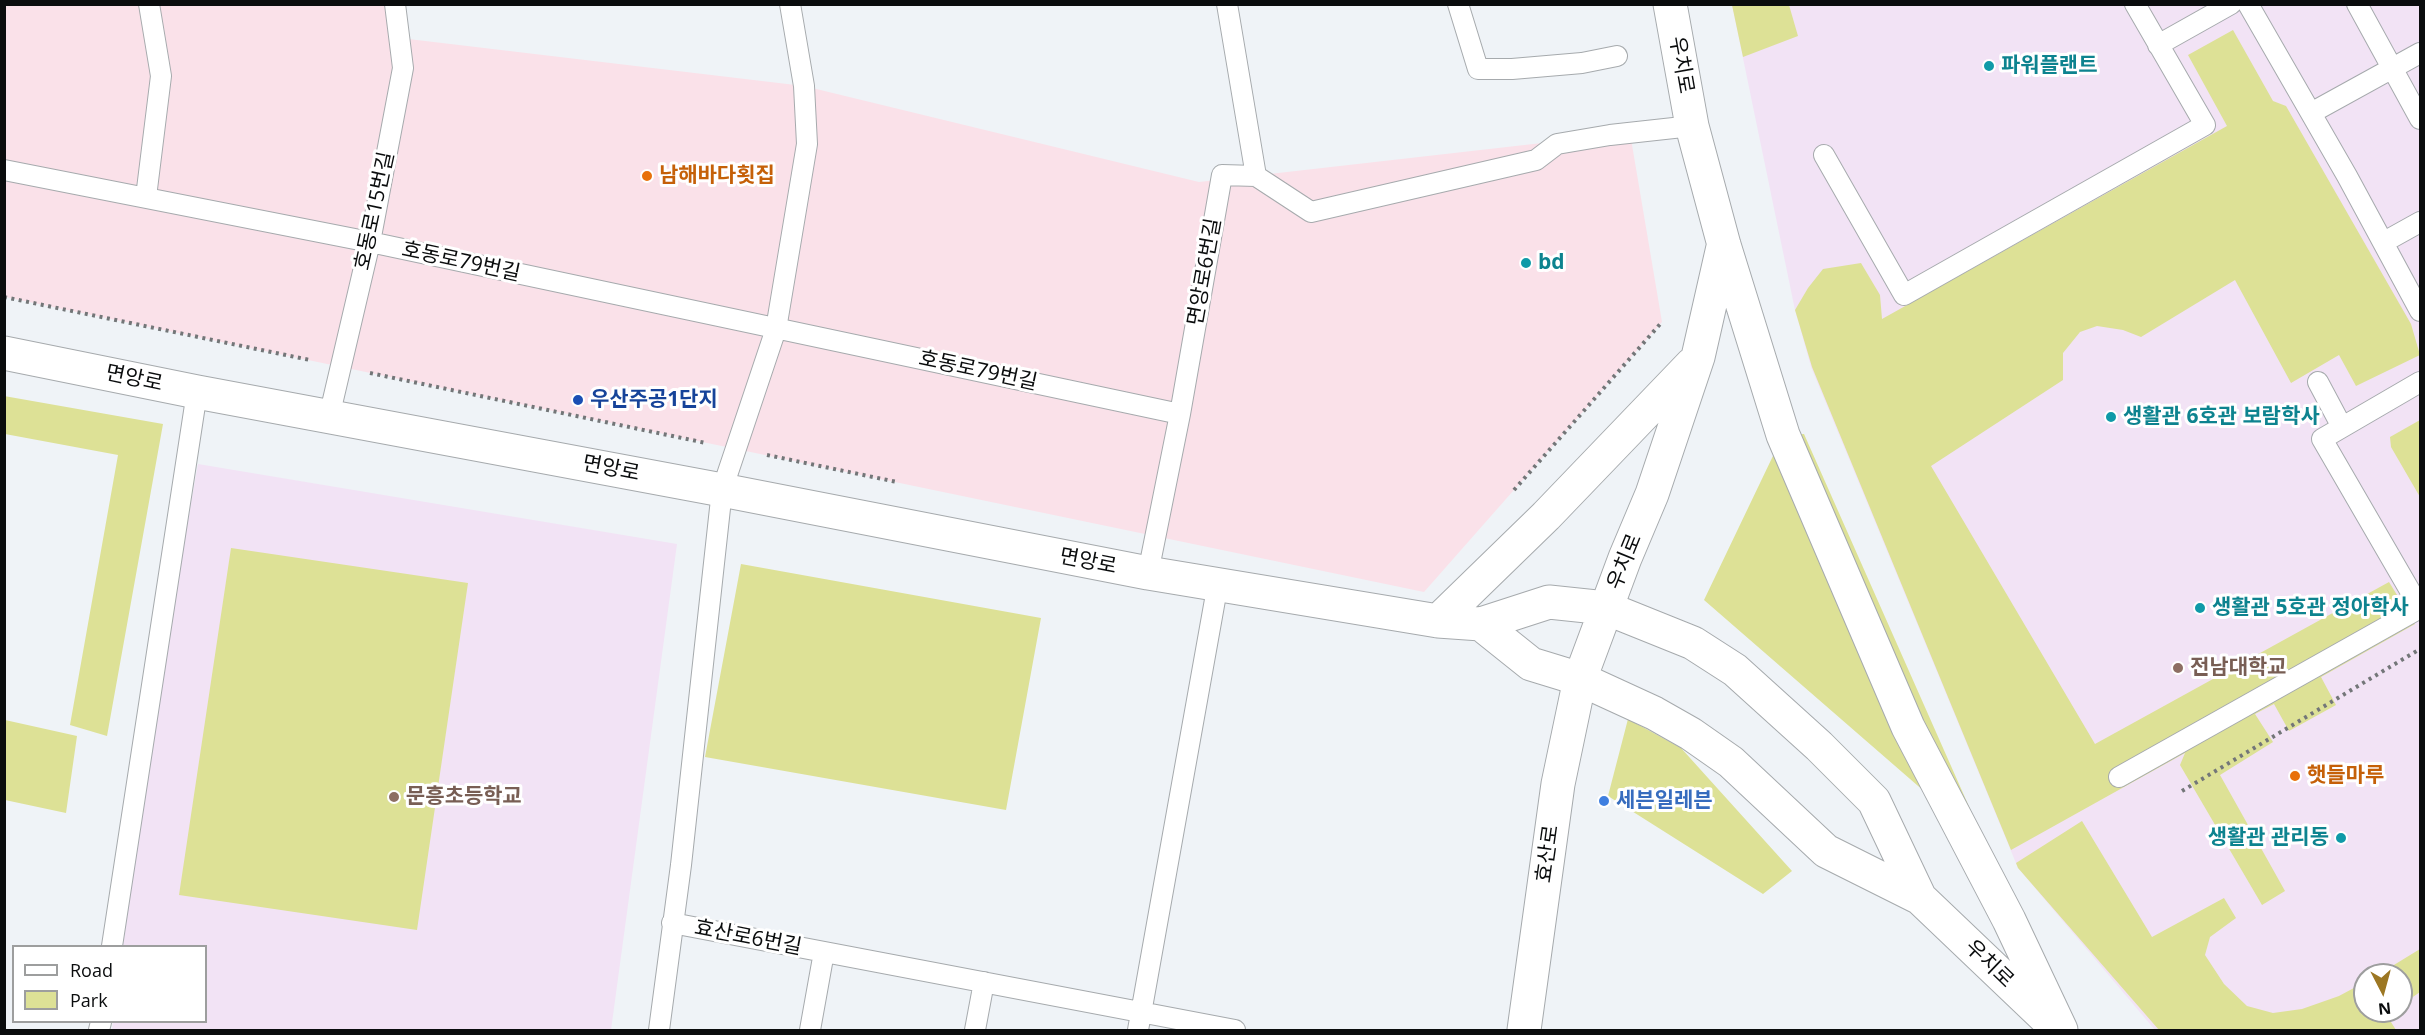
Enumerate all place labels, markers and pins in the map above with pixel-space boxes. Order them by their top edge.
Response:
place label: 파워플랜트 [2001,53,2098,79]
marker: 파워플랜트 [1982,59,1996,73]
place label: 남해바다횟집 [659,163,775,189]
marker: 남해바다횟집 [640,169,654,183]
place label: bd [1538,250,1565,276]
marker: bd [1519,256,1533,270]
place label: 우산주공1단지 [590,387,718,413]
marker: 우산주공1단지 [571,393,585,407]
place label: 생활관 6호관 보람학사 [2123,404,2320,430]
marker: 생활관 6호관 보람학사 [2104,410,2118,424]
place label: 생활관 5호관 정아학사 [2212,595,2409,621]
marker: 생활관 5호관 정아학사 [2193,601,2207,615]
place label: 전남대학교 [2190,655,2287,681]
marker: 전남대학교 [2171,661,2185,675]
place label: 햇들마루 [2307,763,2384,789]
marker: 햇들마루 [2288,769,2302,783]
place label: 문흥초등학교 [406,784,522,810]
place label: 세븐일레븐 [1616,788,1713,814]
marker: 문흥초등학교 [387,790,401,804]
marker: 세븐일레븐 [1597,794,1611,808]
place label: 생활관 관리동 [2208,825,2329,851]
marker: 생활관 관리동 [2334,831,2348,845]

